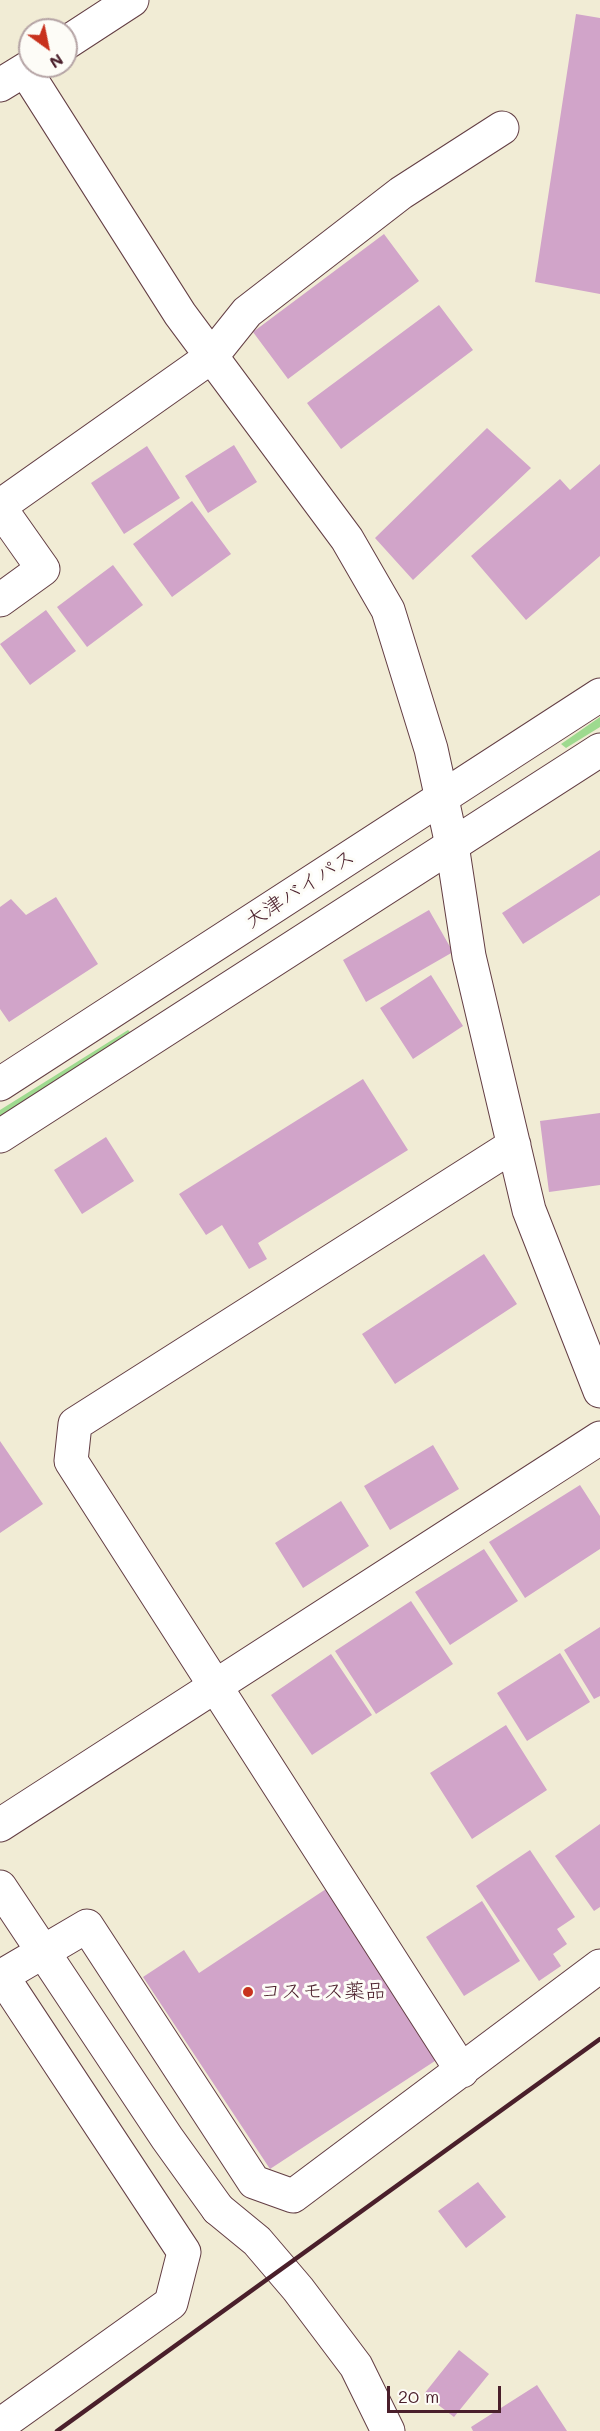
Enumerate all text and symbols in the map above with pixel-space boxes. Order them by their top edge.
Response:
north arrow [18,18,78,78]
text: N [46,50,68,74]
street label: 大津バイパス [240,844,360,934]
place label: コスモス薬品 [260,1979,386,2005]
marker: コスモス薬品 [241,1985,255,1999]
scale bar [390,2374,504,2412]
text: 20 m [398,2384,439,2408]

